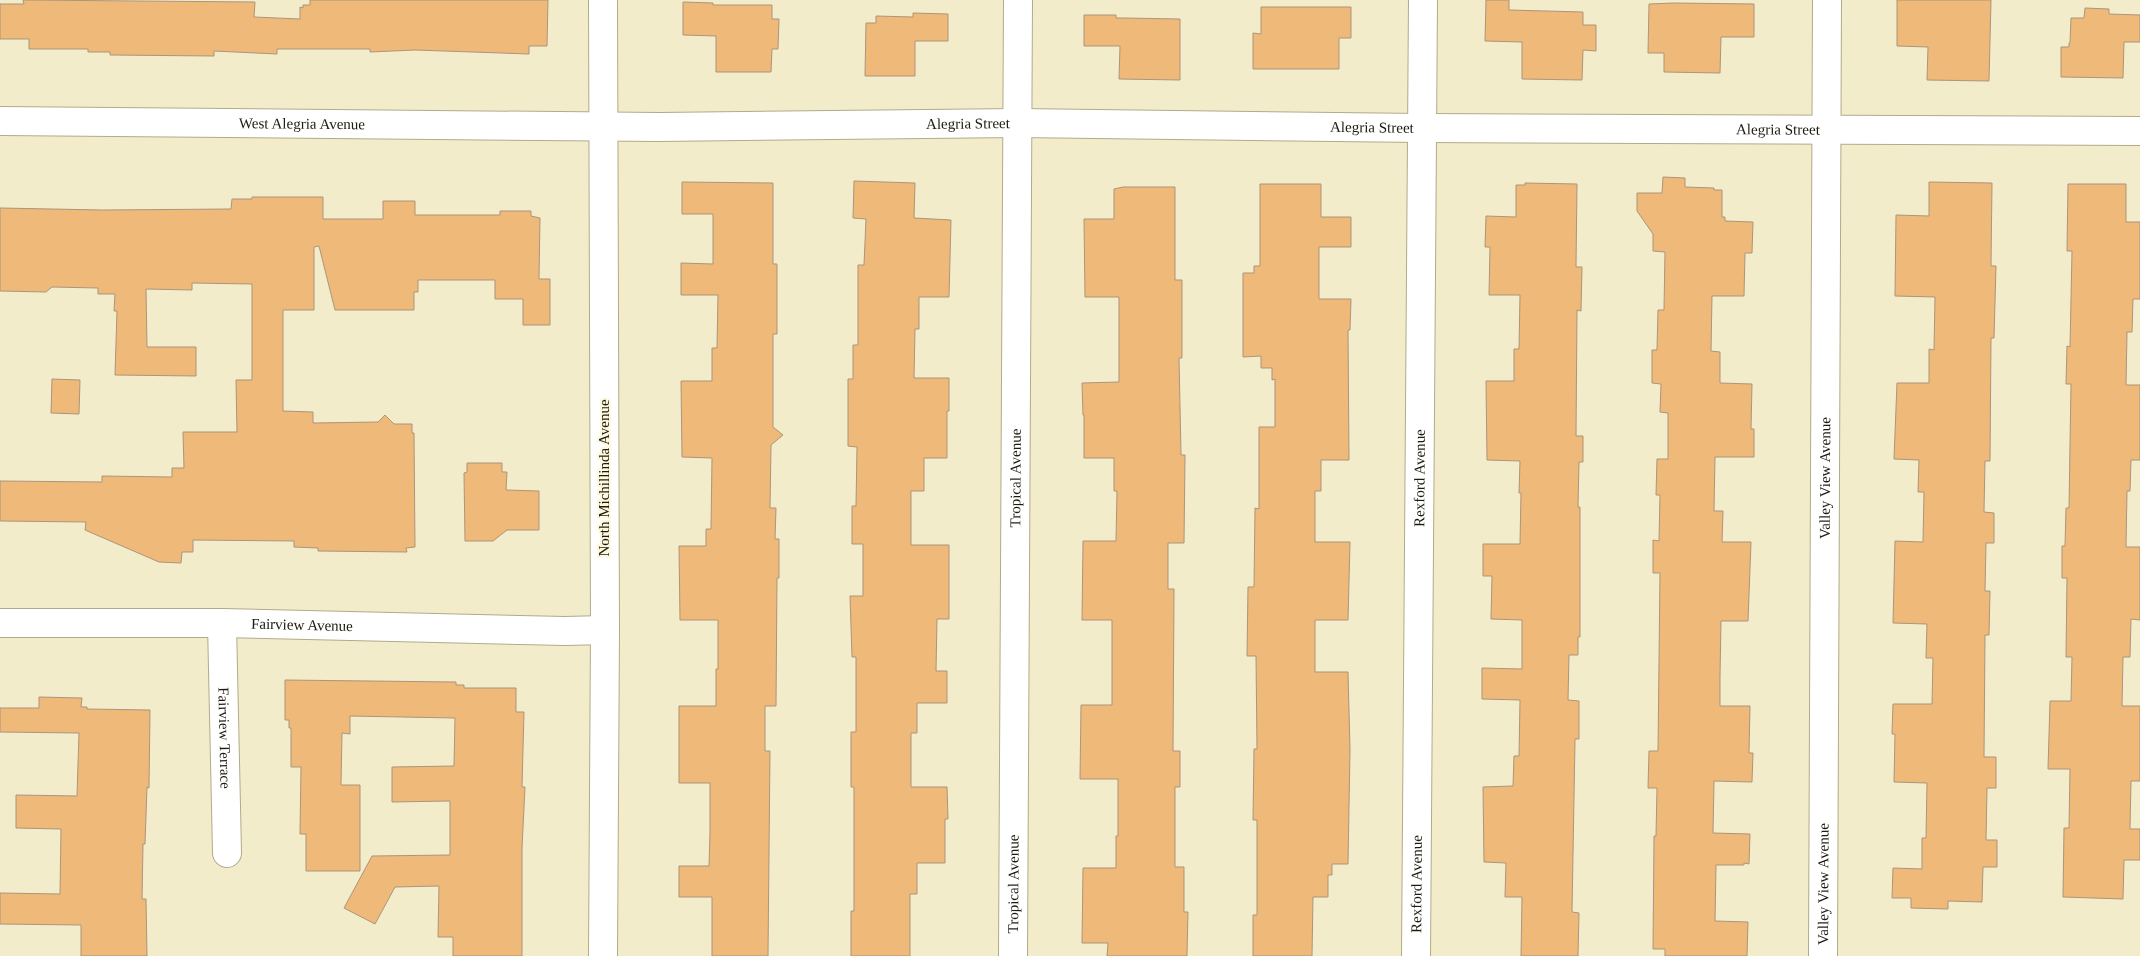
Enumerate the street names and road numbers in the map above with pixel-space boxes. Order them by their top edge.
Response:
street label: West Alegria Avenue [239,115,365,132]
street label: Alegria Street [926,115,1011,132]
street label: Alegria Street [1330,119,1415,136]
street label: Alegria Street [1736,121,1821,138]
street label: North Michillinda Avenue [596,399,612,557]
street label: Valley View Avenue [1817,417,1833,539]
street label: Tropical Avenue [1007,428,1024,527]
street label: Rexford Avenue [1411,429,1428,527]
street label: Fairview Avenue [251,616,353,634]
street label: Fairview Terrace [215,687,234,789]
street label: Valley View Avenue [1815,823,1832,945]
street label: Tropical Avenue [1005,834,1022,933]
street label: Rexford Avenue [1408,835,1425,933]

